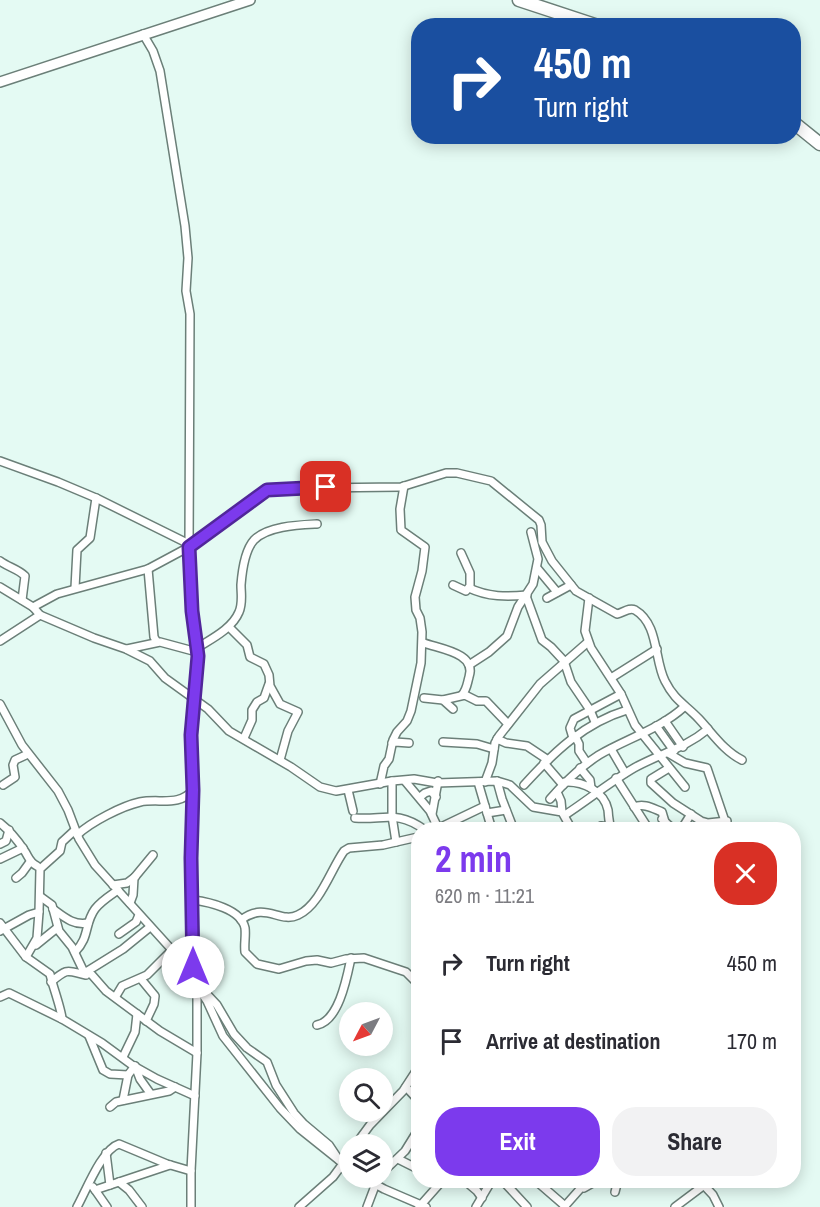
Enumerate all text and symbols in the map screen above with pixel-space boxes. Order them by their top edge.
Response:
text: 450 m [534,35,632,91]
icon: right [435,42,513,120]
text: Turn right [534,89,628,125]
pin [300,461,351,512]
icon: arrive [309,470,342,503]
text: 2 min [435,835,512,883]
button: close [714,842,777,905]
text: 620 m · 11:21 [435,882,534,909]
position arrow [161,935,225,999]
icon: right [435,947,468,980]
text: Turn right [486,948,570,978]
text: 450 m [727,948,777,978]
north arrow [339,1002,393,1056]
map controls [339,1002,393,1188]
icon: arrive [435,1025,468,1058]
text: Arrive at destination [486,1026,660,1056]
text: 170 m [727,1026,777,1056]
button: search [339,1068,393,1122]
button: Exit [435,1107,600,1176]
button: Share [612,1107,777,1176]
button: layers [339,1134,393,1188]

